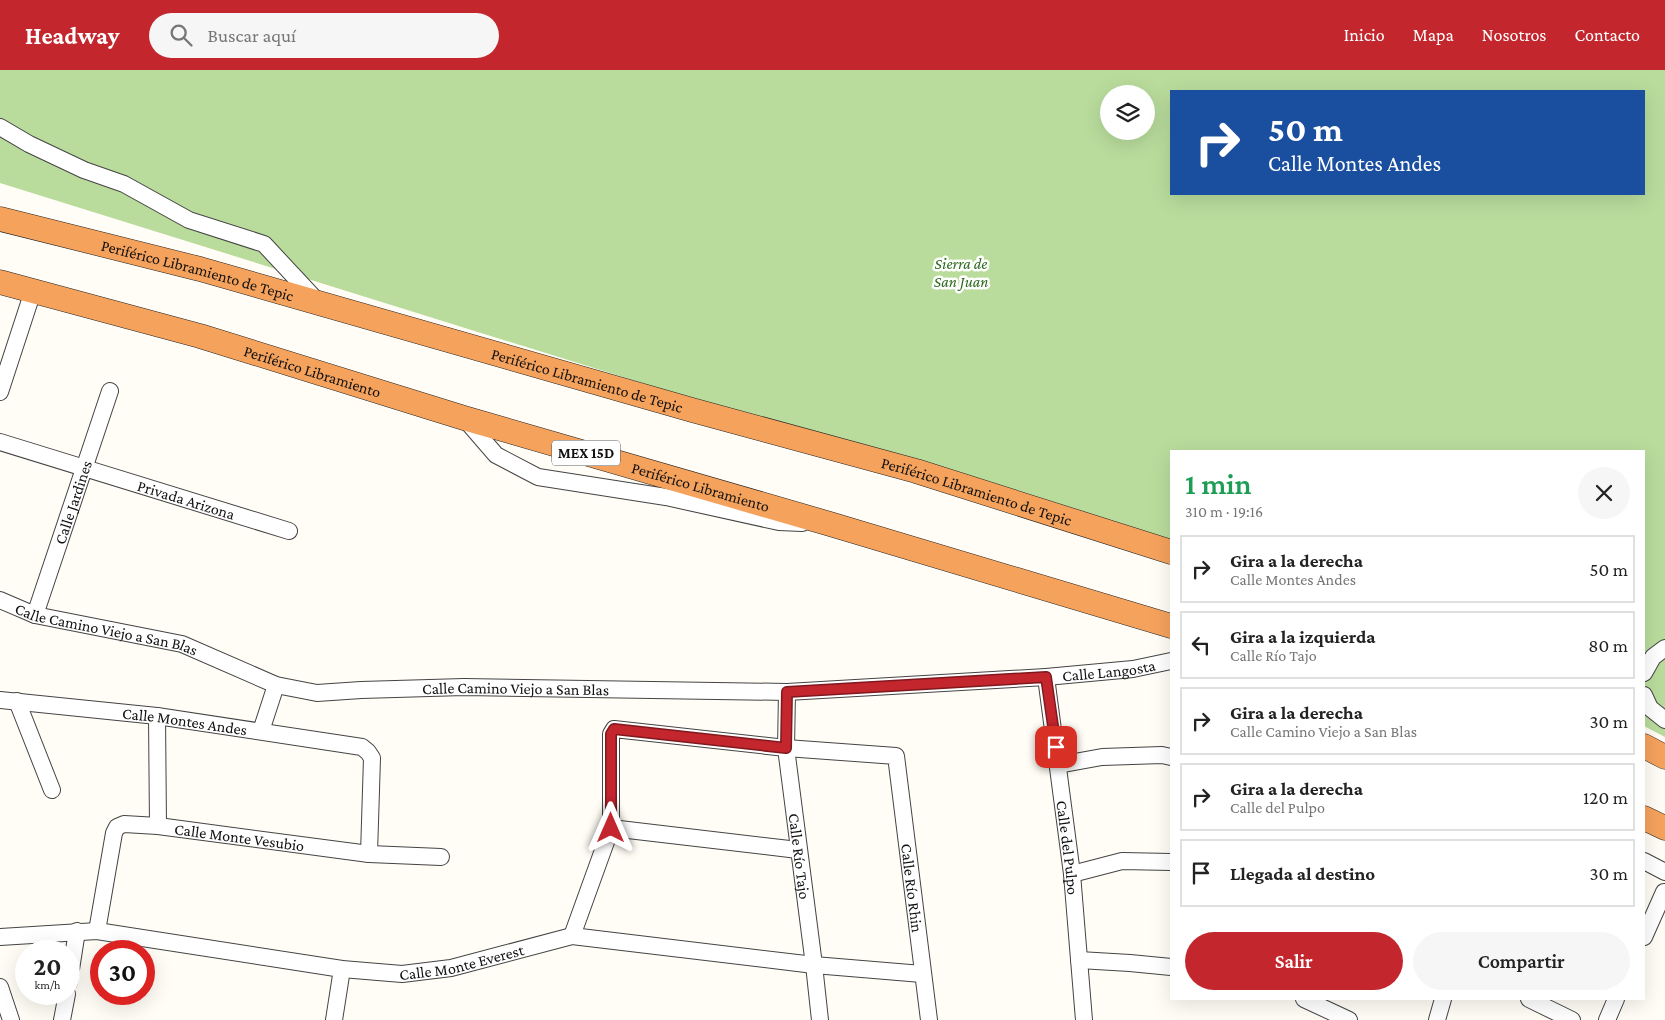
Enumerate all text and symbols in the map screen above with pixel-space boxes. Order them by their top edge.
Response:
search box [149,13,499,58]
icon: search [167,21,195,49]
text: Headway [25,22,119,49]
text: Buscar aquí [207,25,296,46]
text: Inicio [1344,25,1385,45]
text: Mapa [1413,25,1454,45]
text: Nosotros [1482,25,1546,45]
text: Contacto [1574,25,1640,45]
map controls [1100,85,1155,140]
button: layers [1100,85,1155,140]
icon: right [1185,110,1250,175]
text: 50 m [1268,110,1343,149]
text: Calle Montes Andes [1268,151,1441,176]
street label: Periférico Libramiento de Tepic [99,237,296,304]
park label: Sierra de San Juan [934,255,988,291]
street label: Periférico Libramiento [242,342,383,401]
street label: Periférico Libramiento de Tepic [489,345,685,416]
road number: MEX 15D [552,440,620,466]
street label: Periférico Libramiento de Tepic [880,454,1074,529]
street label: Calle Jardines [51,458,95,546]
street label: Periférico Libramiento [630,459,771,515]
text: 1 min [1185,467,1252,500]
button: close [1578,467,1630,519]
street label: Privada Arizona [135,477,238,523]
text: 310 m · 19:16 [1185,503,1263,520]
text: Gira a la derecha [1230,550,1363,571]
icon: right [1187,555,1215,583]
text: 50 m [1589,559,1628,580]
text: Calle Montes Andes [1230,571,1356,588]
street label: Calle Camino Viejo a San Blas [13,600,200,659]
text: Gira a la izquierda [1230,626,1376,647]
icon: left [1187,631,1215,659]
text: 80 m [1588,635,1628,656]
text: Calle Río Tajo [1230,647,1317,664]
street label: Calle Langosta [1061,656,1158,684]
street label: Calle Camino Viejo a San Blas [422,679,609,698]
text: Gira a la derecha [1230,702,1363,723]
street label: Calle Montes Andes [121,705,248,739]
icon: right [1187,707,1215,735]
text: 30 m [1589,711,1628,732]
text: Calle Camino Viejo a San Blas [1230,723,1417,740]
pin [1035,726,1077,768]
icon: arrive [1042,733,1070,761]
text: Gira a la derecha [1230,778,1363,799]
icon: right [1187,783,1215,811]
text: 120 m [1583,787,1628,808]
street label: Calle del Pulpo [1053,799,1082,895]
text: Calle del Pulpo [1230,799,1325,816]
position arrow [584,801,636,853]
street label: Calle Río Tajo [785,812,813,900]
street label: Calle Monte Vesubio [173,820,305,854]
street label: Calle Río Rhin [898,843,926,934]
icon: arrive [1187,859,1215,887]
text: Llegada al destino [1230,863,1375,884]
text: 30 m [1589,863,1628,884]
button: Salir [1185,932,1403,990]
button: Compartir [1413,932,1630,990]
speed limit sign: 30 [90,940,155,1005]
street label: Calle Monte Everest [398,941,526,983]
text: 20 [34,953,61,980]
text: km/h [35,978,60,992]

